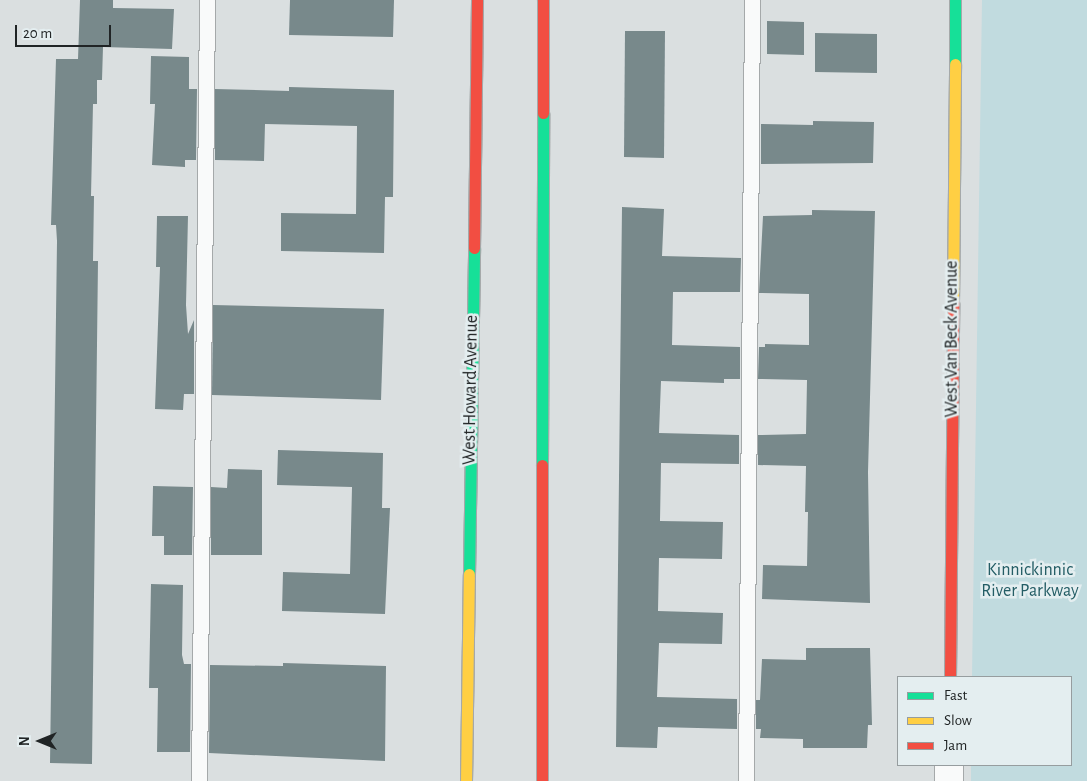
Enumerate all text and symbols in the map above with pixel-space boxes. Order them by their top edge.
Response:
scale bar [18,15,114,47]
text: 20 m [23,26,52,41]
street label: West Van Beck Avenue [941,261,963,417]
street label: West Howard Avenue [459,315,483,465]
park label: Kinnickinnic River Parkway [981,560,1079,602]
legend [897,676,1072,766]
text: Fast [944,688,967,703]
text: Slow [944,713,972,728]
north arrow [15,716,65,766]
text: N [18,736,32,746]
text: Jam [944,738,967,753]

